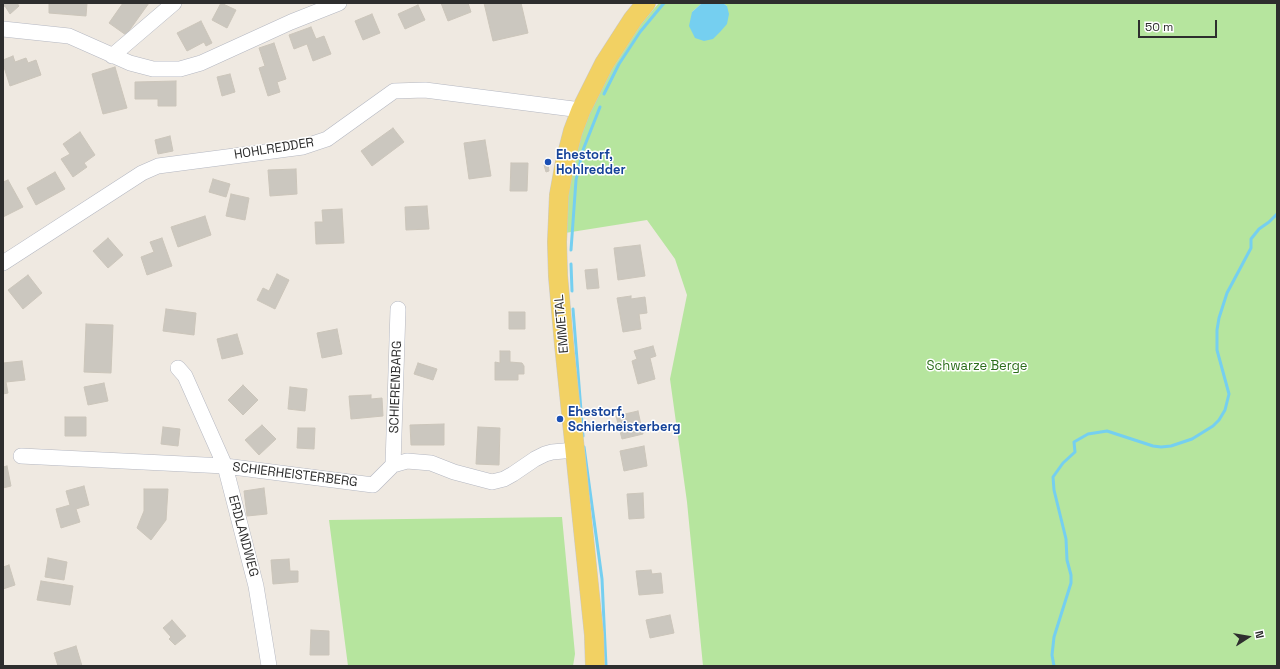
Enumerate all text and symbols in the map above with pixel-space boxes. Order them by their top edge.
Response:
scale bar [1140,12,1219,38]
text: 50 m [1145,19,1173,35]
street label: HOHLREDDER [233,135,315,163]
place label: Ehestorf, Hohlredder [556,147,626,178]
marker: Ehestorf, Hohlredder [543,157,553,167]
street label: EMMETAL [552,294,572,354]
street label: SCHIERENBARG [387,340,405,434]
park label: Schwarze Berge [927,358,1027,374]
place label: Ehestorf, Schierheisterberg [568,404,681,435]
marker: Ehestorf, Schierheisterberg [555,414,565,424]
street label: SCHIERHEISTERBERG [232,460,358,490]
street label: ERDLANDWEG [225,493,261,579]
north arrow [1228,617,1268,657]
text: N [1252,629,1267,640]

